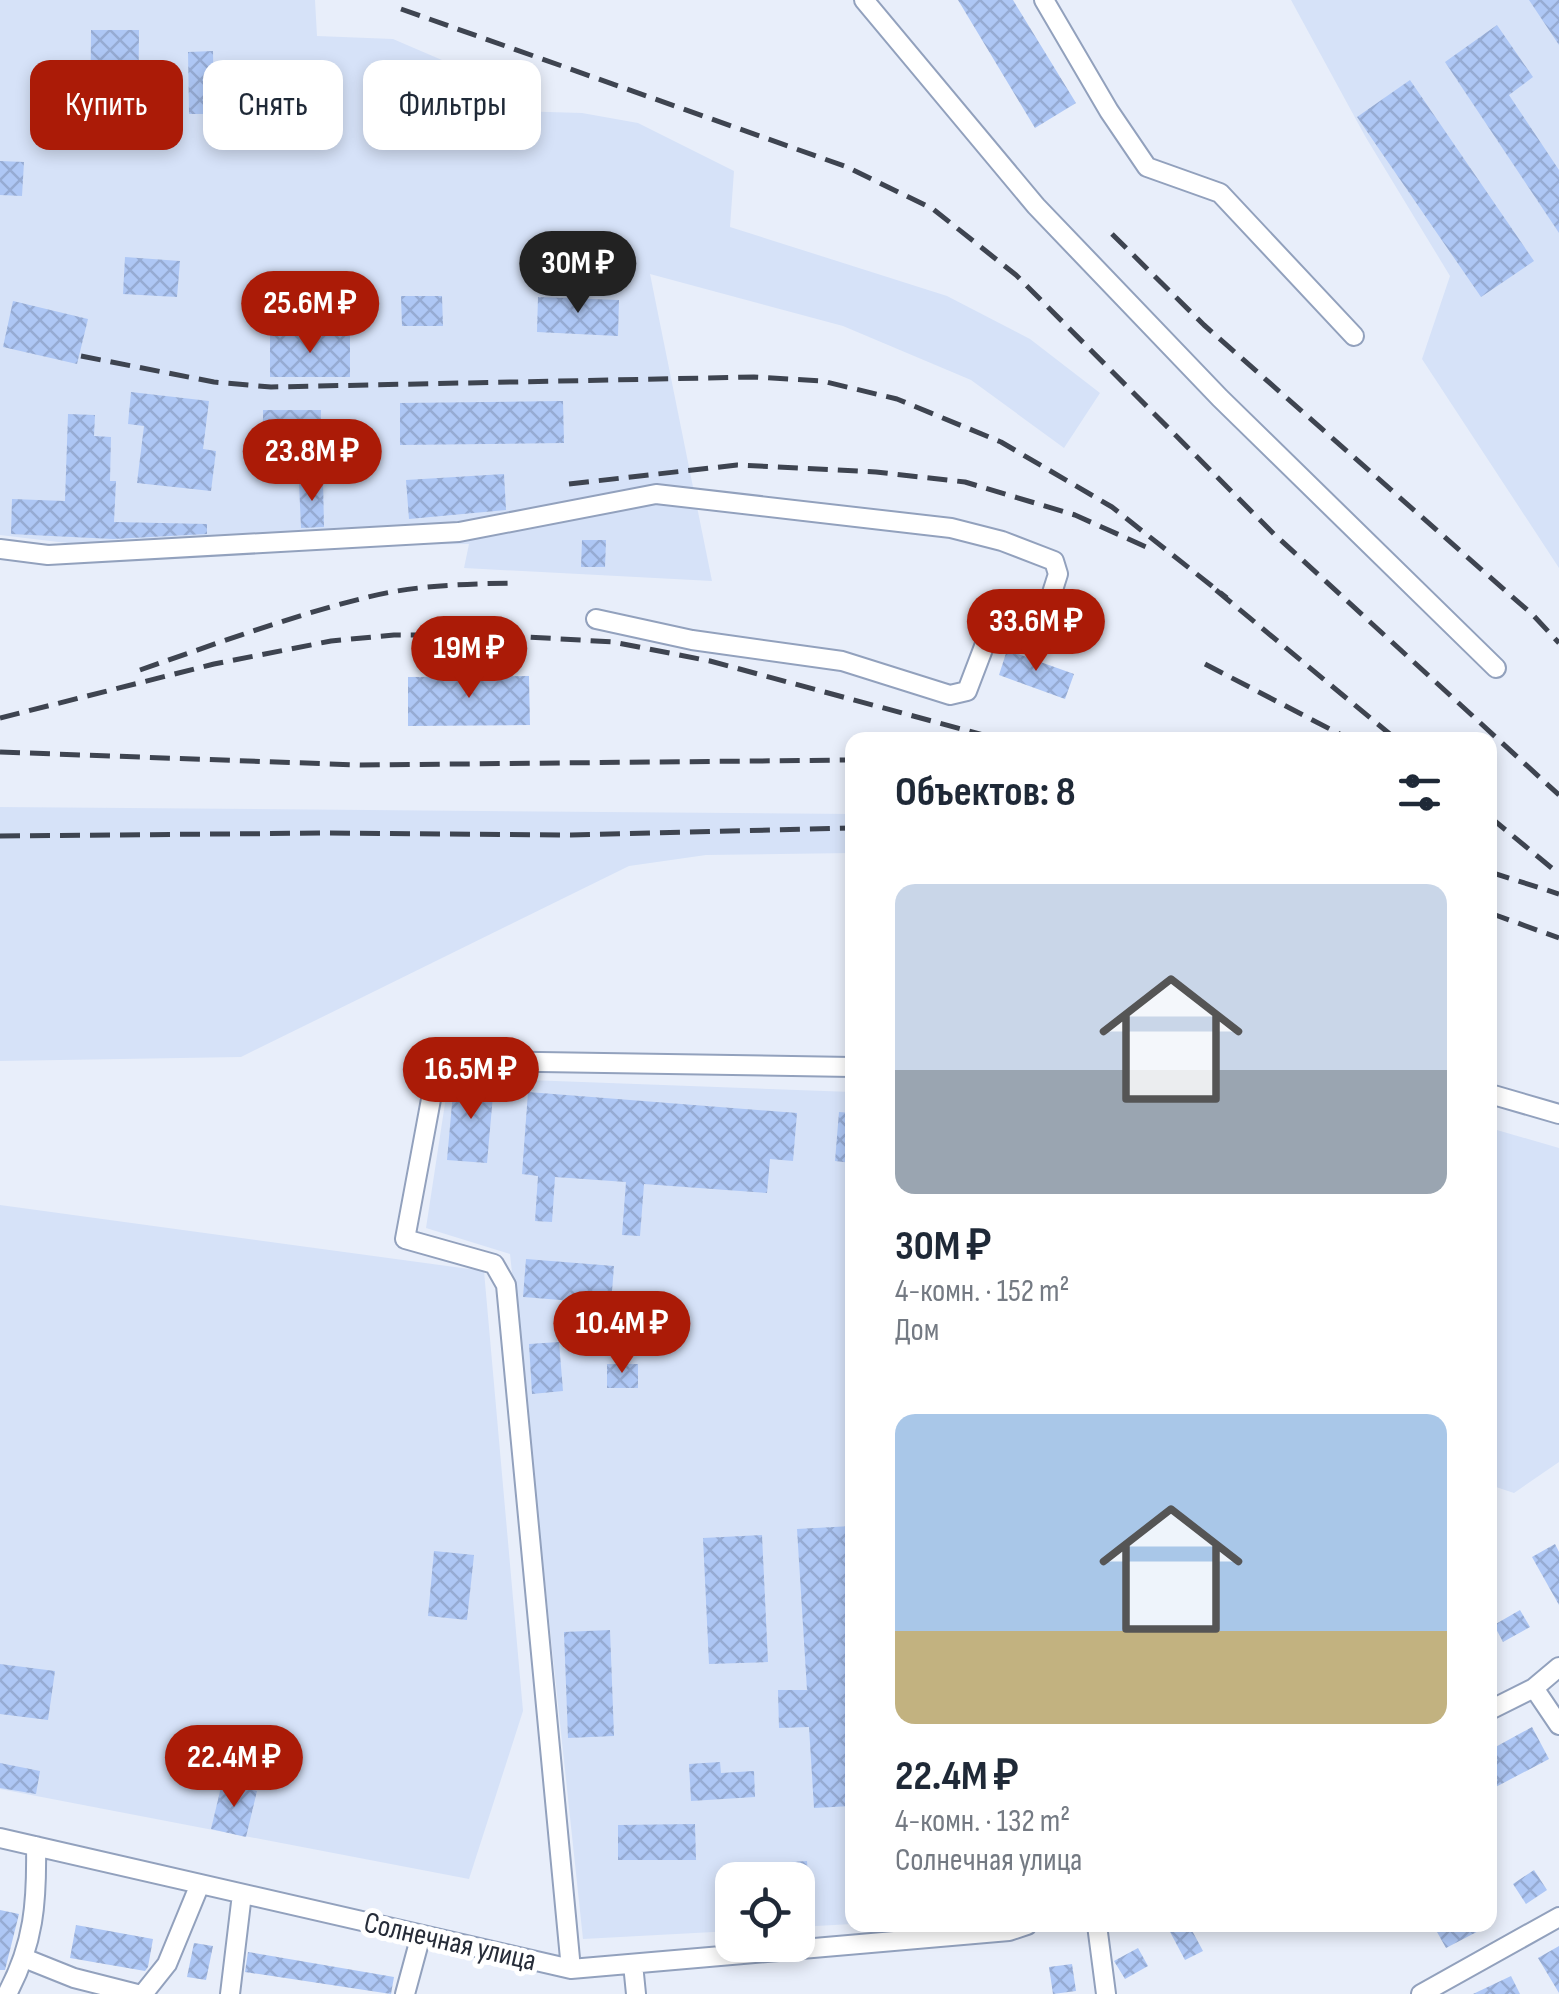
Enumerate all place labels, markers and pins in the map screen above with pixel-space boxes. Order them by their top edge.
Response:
pin: 30M ₽ [508,231,648,316]
pin: 25.6M ₽ [218,271,402,356]
pin: 23.8M ₽ [220,419,404,504]
pin: 33.6M ₽ [944,589,1128,674]
pin: 19M ₽ [399,616,539,701]
pin: 16.5M ₽ [379,1037,563,1122]
pin: 10.4M ₽ [530,1291,714,1376]
pin: 22.4M ₽ [142,1725,326,1810]

